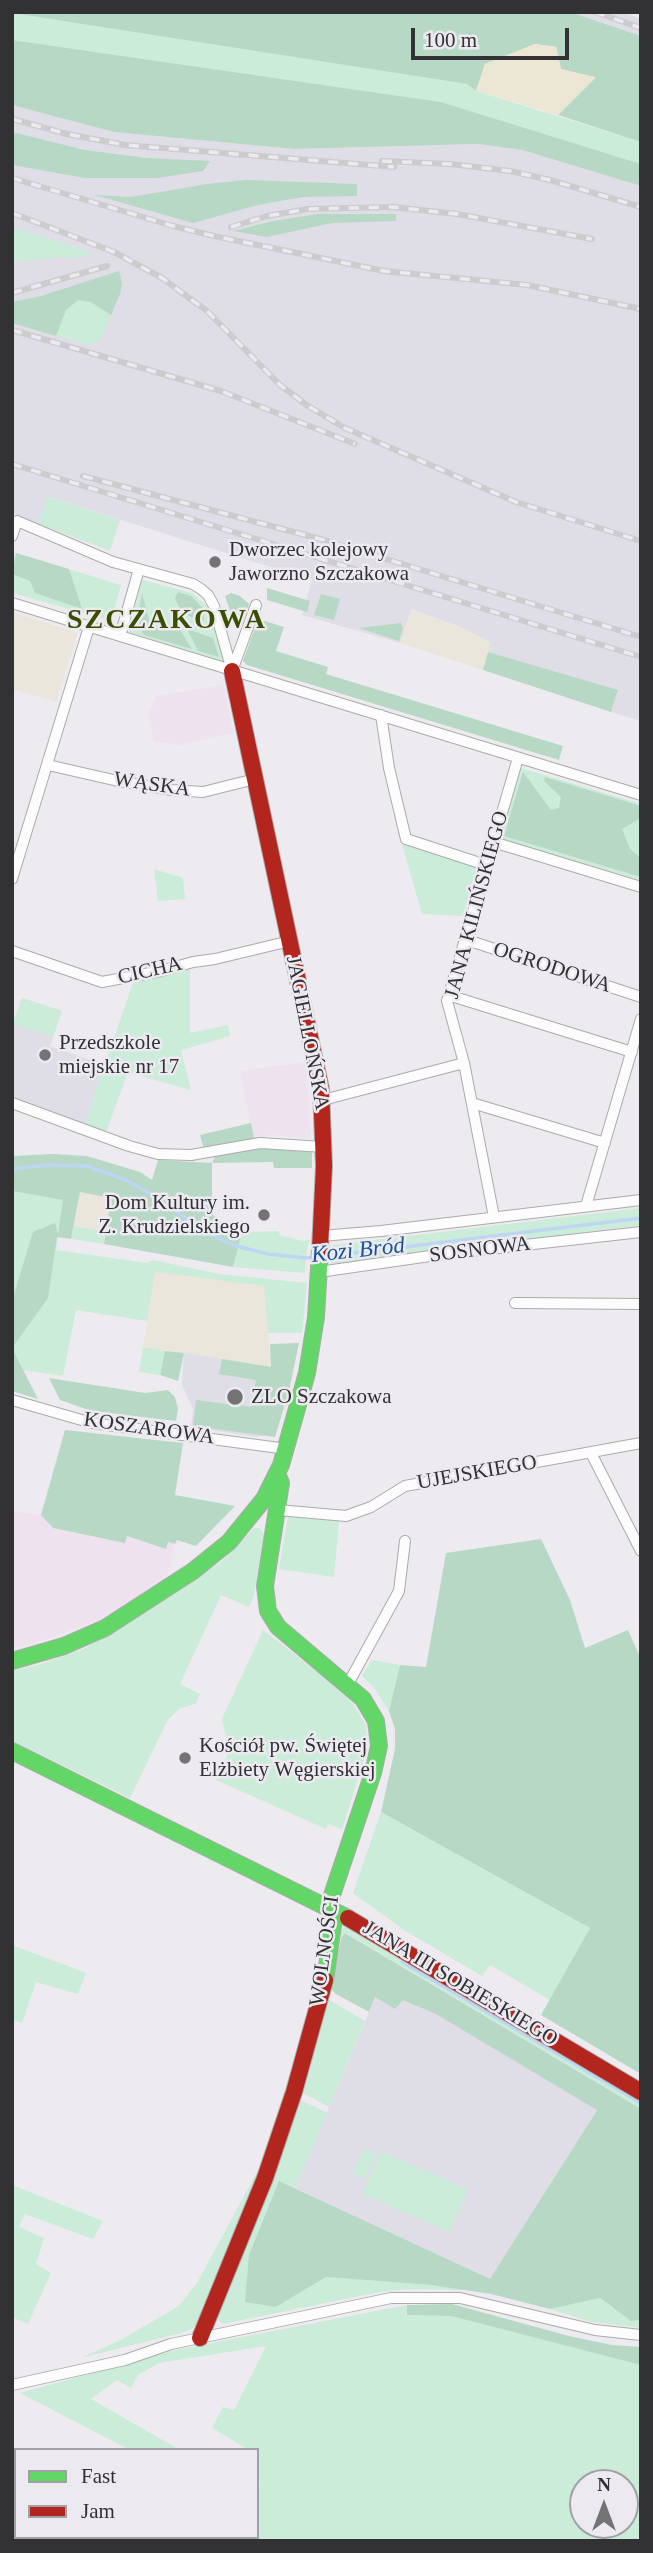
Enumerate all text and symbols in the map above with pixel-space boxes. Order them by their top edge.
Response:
scale bar [415,14,572,58]
text: 100 m [424,28,477,52]
place label: Dworzec kolejowy Jaworzno Szczakowa [229,537,409,587]
marker: Dworzec kolejowy Jaworzno Szczakowa [207,554,223,570]
district label: SZCZAKOWA [68,604,266,638]
street label: WĄSKA [112,767,192,803]
street label: JANA KILIŃSKIEGO [440,808,514,1002]
street label: OGRODOWA [490,937,614,999]
street label: CICHA [115,951,185,991]
street label: JAGIELLOŃSKA [280,954,334,1112]
place label: Przedszkole miejskie nr 17 [59,1030,179,1080]
marker: Przedszkole miejskie nr 17 [37,1047,53,1063]
place label: Dom Kultury im. Z. Krudzielskiego [98,1190,250,1240]
marker: Dom Kultury im. Z. Krudzielskiego [256,1207,272,1223]
street label: SOSNOWA [428,1231,532,1269]
water label: Kozi Bród [310,1232,406,1270]
place label: ZLO Szczakowa [251,1384,392,1410]
marker: ZLO Szczakowa [225,1387,245,1407]
street label: KOSZAROWA [82,1407,216,1451]
street label: UJEJSKIEGO [415,1450,539,1496]
place label: Kościół pw. Świętej Elżbiety Węgierskiej [199,1733,376,1783]
marker: Kościół pw. Świętej Elżbiety Węgierskiej [177,1750,193,1766]
street label: WOLNOŚCI [305,1894,345,2008]
street label: JANA III SOBIESKIEGO [358,1916,562,2052]
legend [14,2448,259,2539]
text: Fast [81,2464,116,2488]
north arrow [569,2469,639,2539]
text: N [597,2474,611,2495]
text: Jam [81,2499,115,2523]

